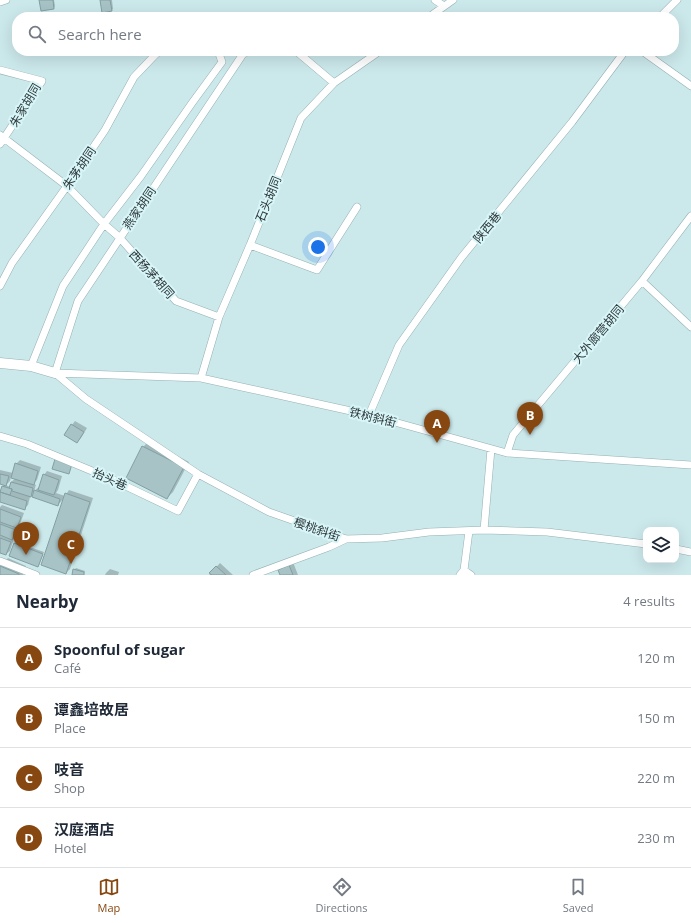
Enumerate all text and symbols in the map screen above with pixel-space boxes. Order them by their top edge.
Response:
search box [12,12,679,56]
icon: search [26,23,48,45]
text: Search here [58,24,142,44]
street label: 朱家胡同 [5,80,45,130]
street label: 朱茅胡同 [59,143,99,193]
street label: 石头胡同 [251,174,285,224]
street label: 燕家胡同 [119,183,159,233]
street label: 陕西巷 [469,208,505,246]
your location [308,237,328,257]
street label: 西杨茅胡同 [126,246,178,302]
street label: 大外廊营胡同 [568,301,628,367]
pin: B [517,402,543,435]
street label: 铁树斜街 [348,403,398,431]
pin: A [424,410,450,443]
street label: 抬头巷 [90,464,130,494]
street label: 樱桃斜街 [292,513,342,545]
pin: D [13,522,39,555]
map controls [643,527,679,563]
button: layers [643,527,679,563]
pin: C [58,531,84,564]
text: Nearby [16,590,78,613]
text: 4 results [623,592,675,610]
text: Spoonful of sugar [54,639,185,659]
text: A [25,649,33,667]
text: 120 m [637,649,675,667]
text: Café [54,659,81,677]
text: 谭鑫培故居 [54,699,129,719]
text: B [25,709,33,727]
text: 150 m [637,709,675,727]
text: Place [54,719,86,737]
text: 吱音 [54,759,84,779]
text: C [25,769,33,787]
text: 220 m [637,769,675,787]
text: Shop [54,779,85,797]
text: 汉庭酒店 [54,819,114,839]
text: D [24,829,34,847]
text: 230 m [637,829,675,847]
text: Hotel [54,839,87,857]
tab: Map [98,876,120,915]
tab: Directions [316,876,368,915]
tab: Saved [563,876,593,915]

